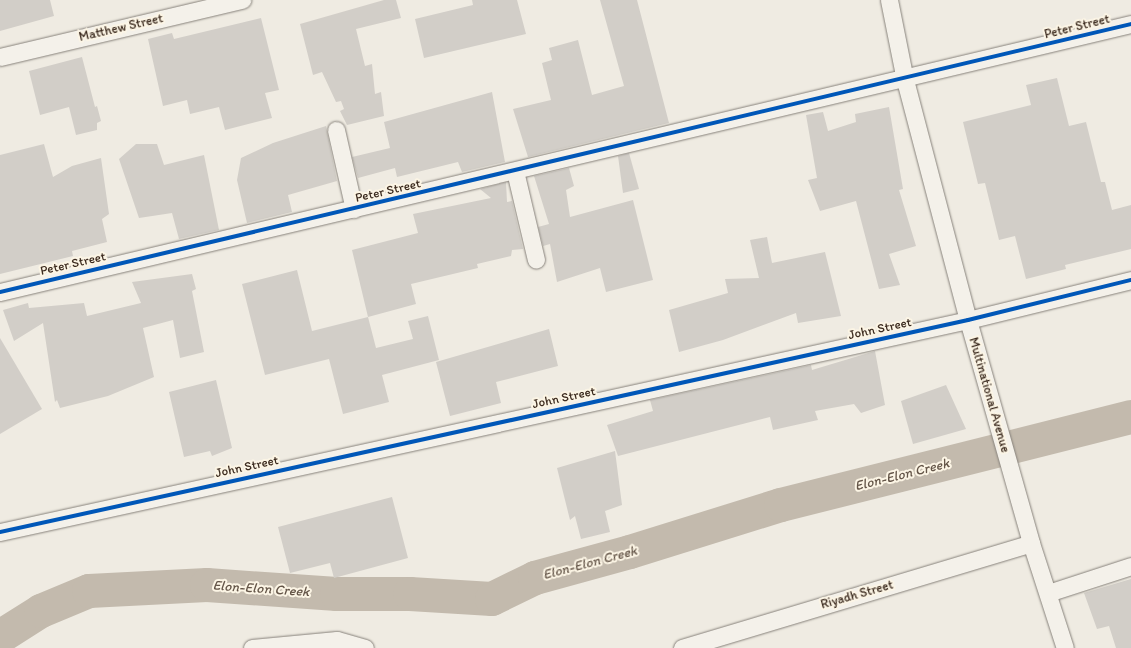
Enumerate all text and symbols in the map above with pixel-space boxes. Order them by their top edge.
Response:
street label: Matthew Street [78,11,164,45]
street label: Peter Street [1043,11,1111,43]
street label: Peter Street [354,176,422,206]
street label: Peter Street [39,249,107,279]
street label: John Street [847,315,913,343]
street label: Multinational Avenue [965,336,1013,454]
street label: John Street [531,384,597,412]
street label: John Street [214,453,280,481]
water label: Elon-Elon Creek [853,455,951,495]
water label: Elon-Elon Creek [541,542,639,584]
water label: Elon-Elon Creek [212,577,310,601]
street label: Riyadh Street [819,577,895,613]

